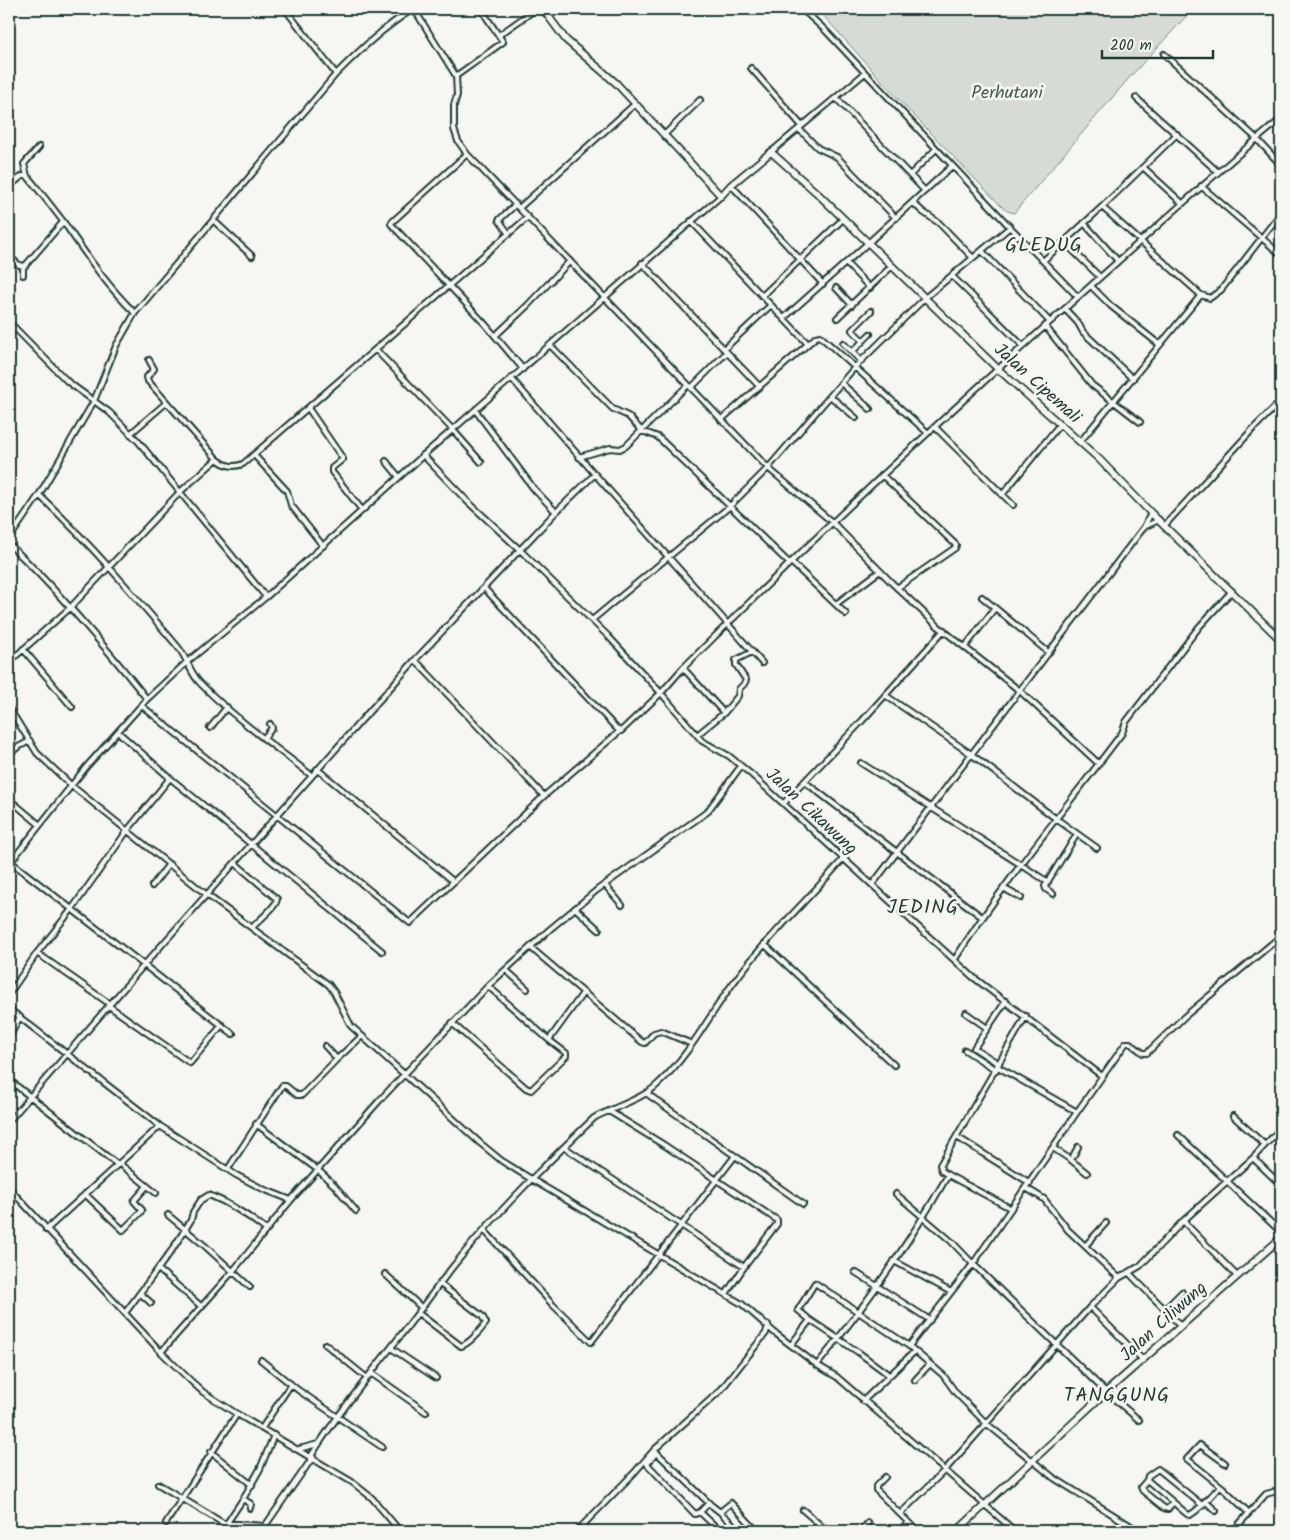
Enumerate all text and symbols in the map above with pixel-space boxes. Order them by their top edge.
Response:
scale bar [1102,28,1214,60]
text: 200 m [1110,34,1152,58]
park label: Perhutani [971,79,1043,108]
district label: GLEDUG [1005,230,1083,262]
street label: Jalan Cipemali [987,337,1088,432]
street label: Jalan Cikawung [758,761,864,863]
district label: JEDING [887,892,959,924]
street label: Jalan Ciliwung [1114,1275,1214,1369]
district label: TANGGUNG [1064,1380,1170,1412]

